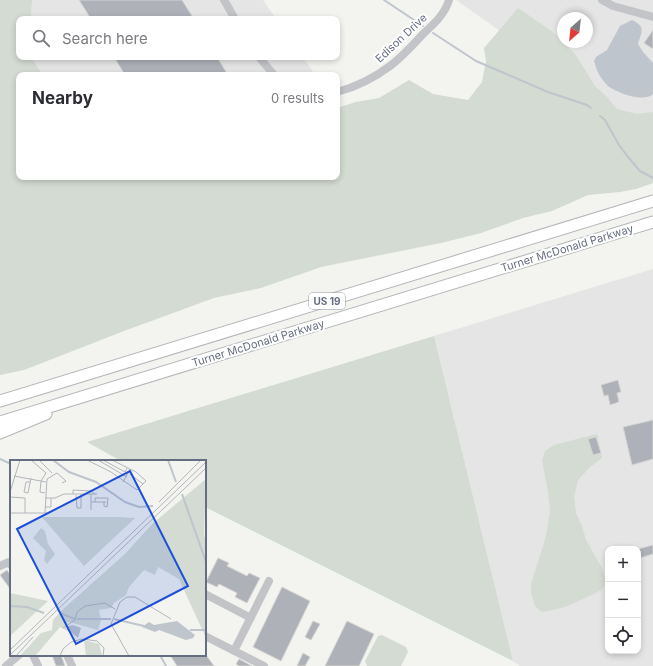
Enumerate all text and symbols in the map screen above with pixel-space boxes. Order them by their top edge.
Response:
street label: Edison Drive [372,11,430,65]
north arrow [557,12,593,48]
search box [16,16,340,60]
icon: search [30,27,52,49]
text: Search here [62,29,148,48]
text: Nearby [32,88,93,108]
text: 0 results [271,90,324,106]
street label: Turner McDonald Parkway [499,221,635,275]
road number: US 19 [309,293,345,309]
street label: Turner McDonald Parkway [190,316,326,370]
inset map [10,460,206,656]
map controls [605,546,641,654]
button: + [605,546,641,582]
button: − [605,582,641,618]
button: locate [605,618,641,654]

